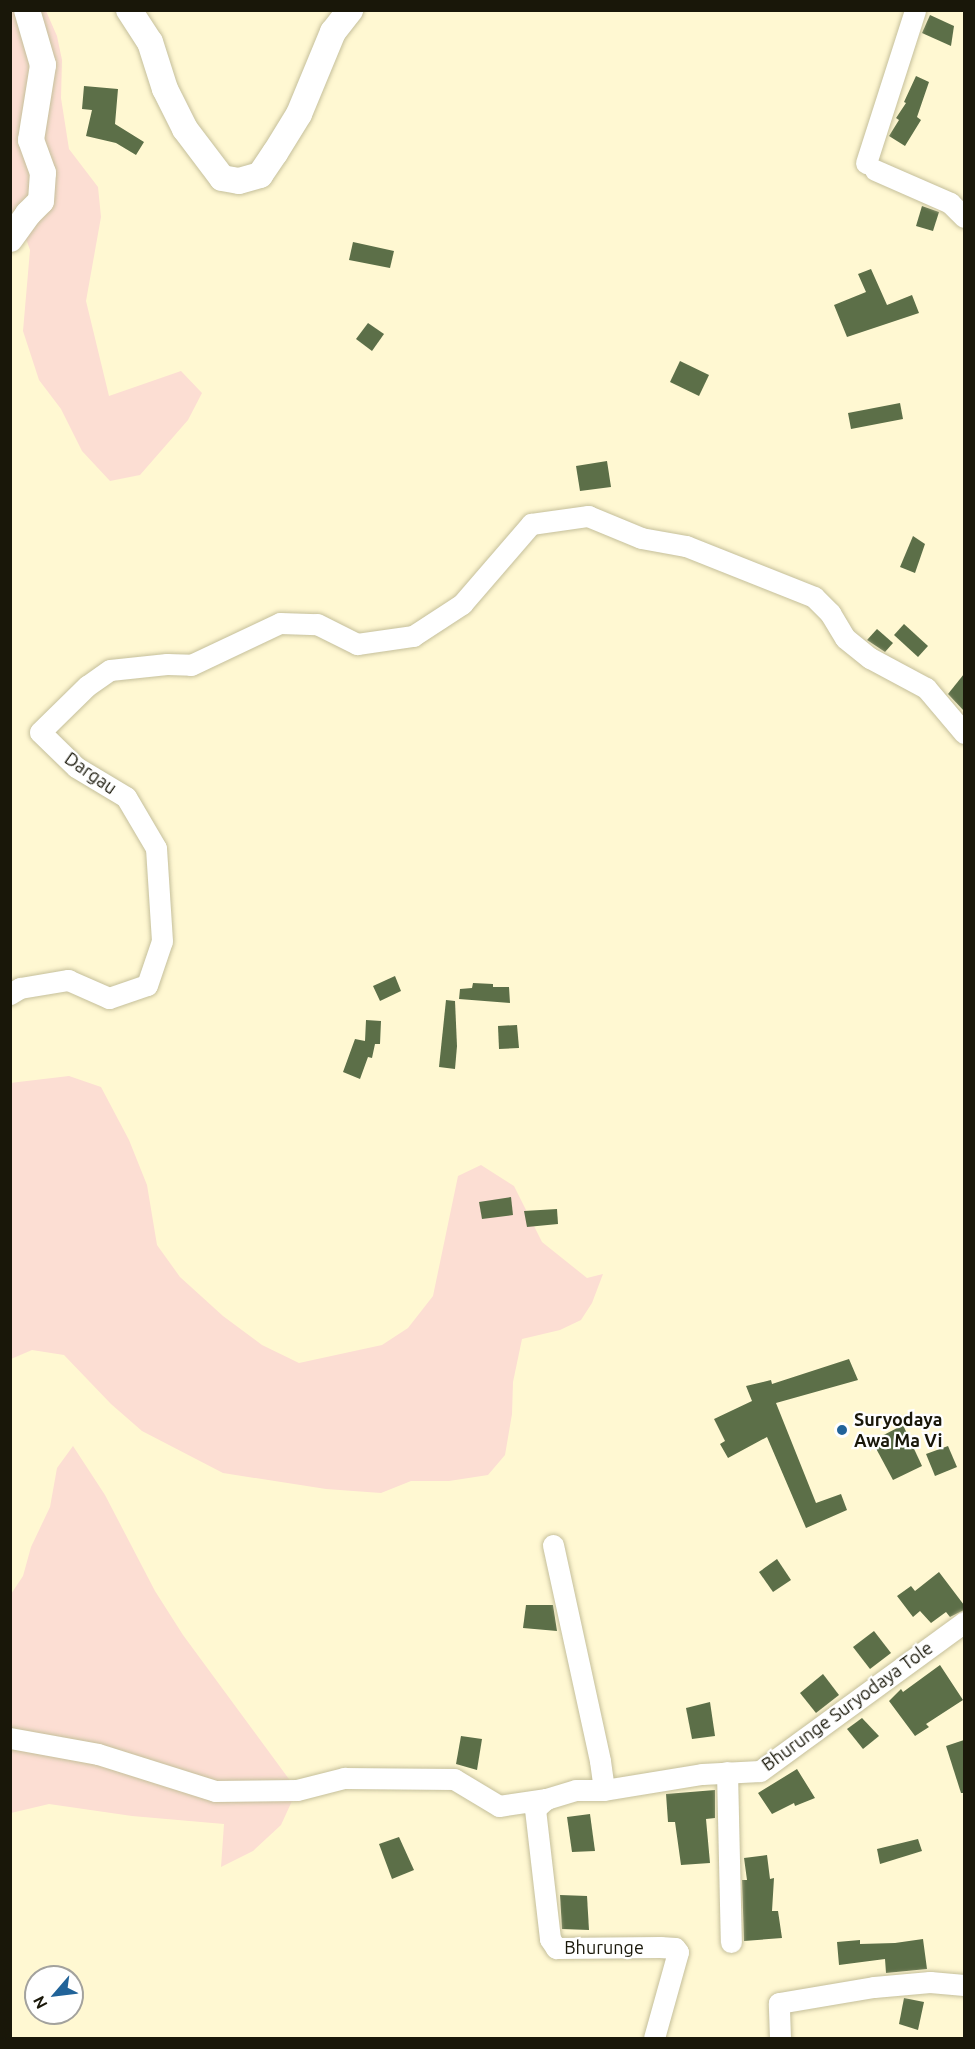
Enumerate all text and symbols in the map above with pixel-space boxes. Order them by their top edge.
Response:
street label: Dargau [61,747,121,799]
place label: Suryodaya Awa Ma Vi [854,1409,942,1452]
marker: Suryodaya Awa Ma Vi [835,1423,849,1437]
street label: Bhurunge Suryodaya Tole [757,1637,937,1775]
street label: Bhurunge [564,1936,644,1958]
north arrow [24,1965,84,2025]
text: N [29,1993,51,2012]

